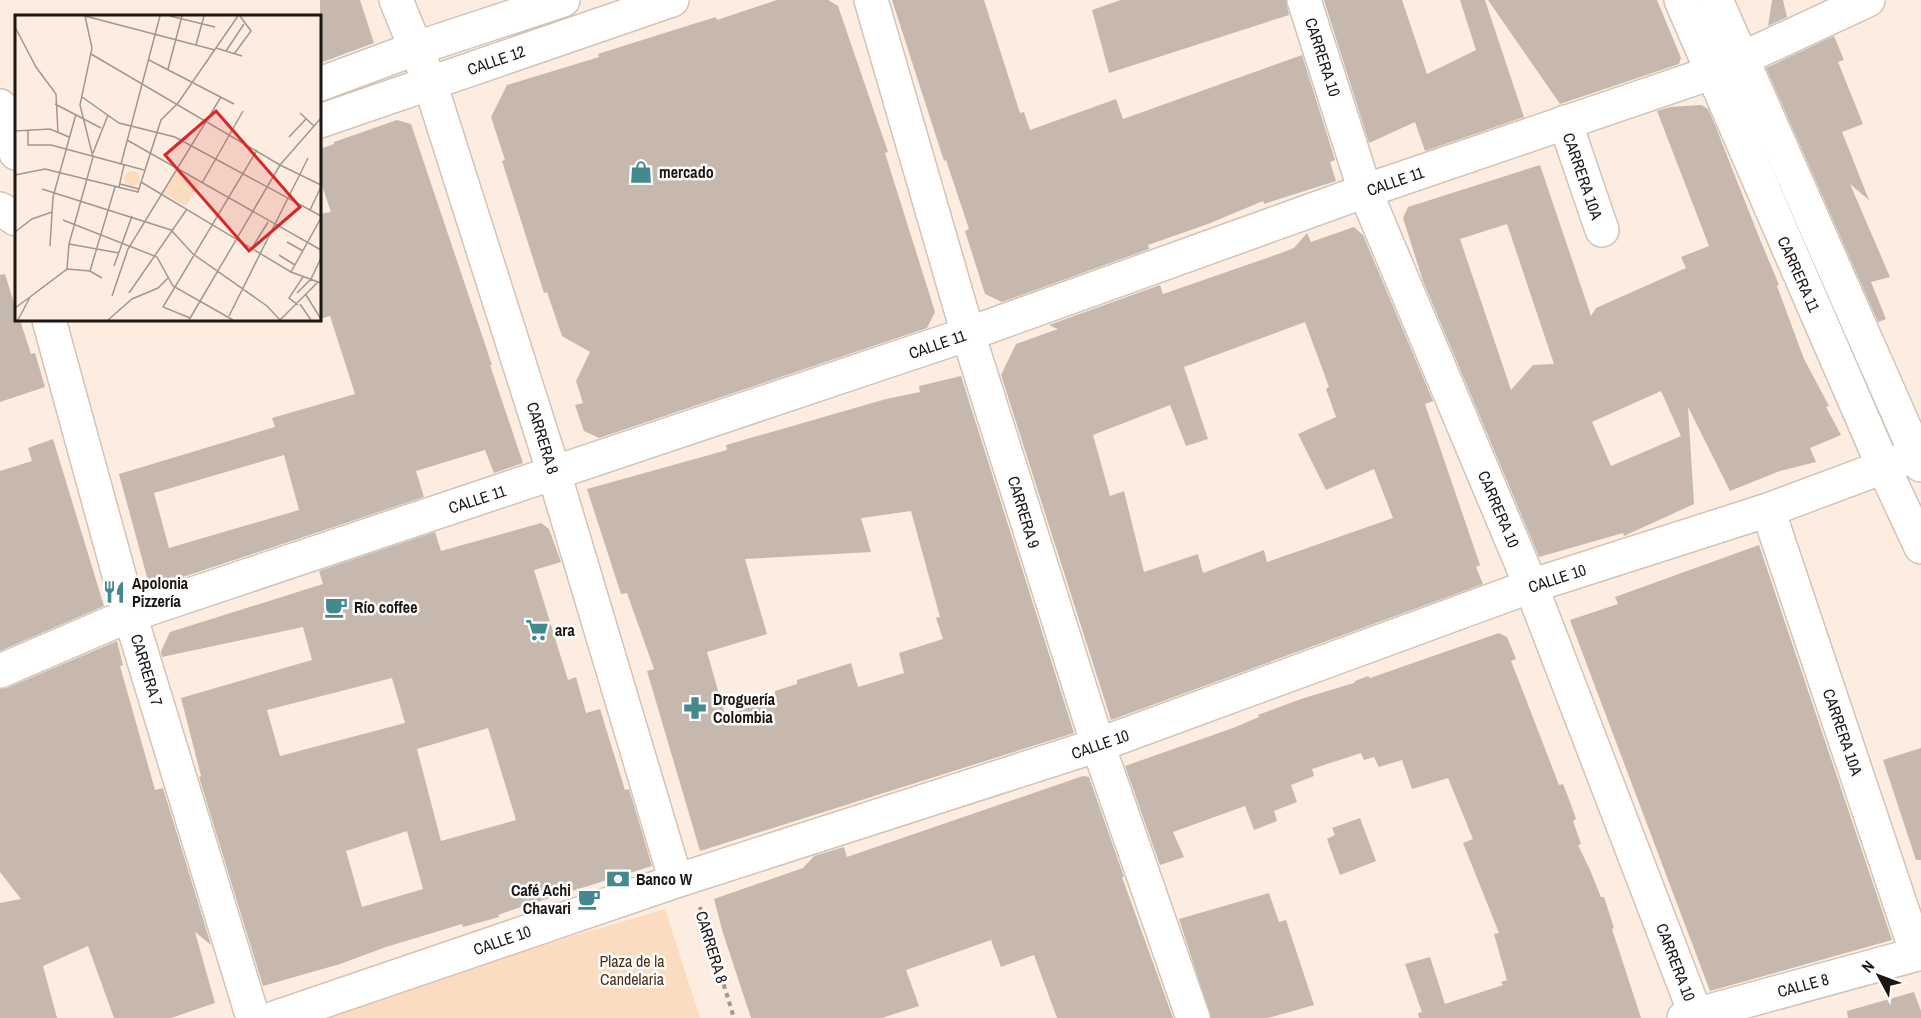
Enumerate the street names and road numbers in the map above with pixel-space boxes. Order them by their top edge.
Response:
street label: CARRERA 10 [1300,15,1346,99]
street label: CALLE 12 [464,40,528,80]
street label: CARRERA 10A [1558,130,1608,223]
street label: CALLE 11 [1364,161,1427,201]
street label: CARRERA 11 [1773,233,1826,316]
street label: CALLE 11 [906,324,969,364]
street label: CARRERA 8 [522,399,564,477]
street label: CARRERA 10 [1473,467,1525,551]
street label: CARRERA 9 [1003,473,1045,551]
street label: CALLE 11 [446,479,509,519]
street label: CALLE 10 [1525,558,1589,598]
street label: CARRERA 7 [126,631,168,709]
street label: CARRERA 10A [1818,686,1868,779]
street label: CALLE 10 [1068,724,1132,764]
street label: CARRERA 8 [691,908,733,986]
street label: CALLE 10 [470,920,534,960]
street label: CARRERA 10 [1651,920,1701,1004]
street label: CALLE 8 [1775,968,1831,1002]

